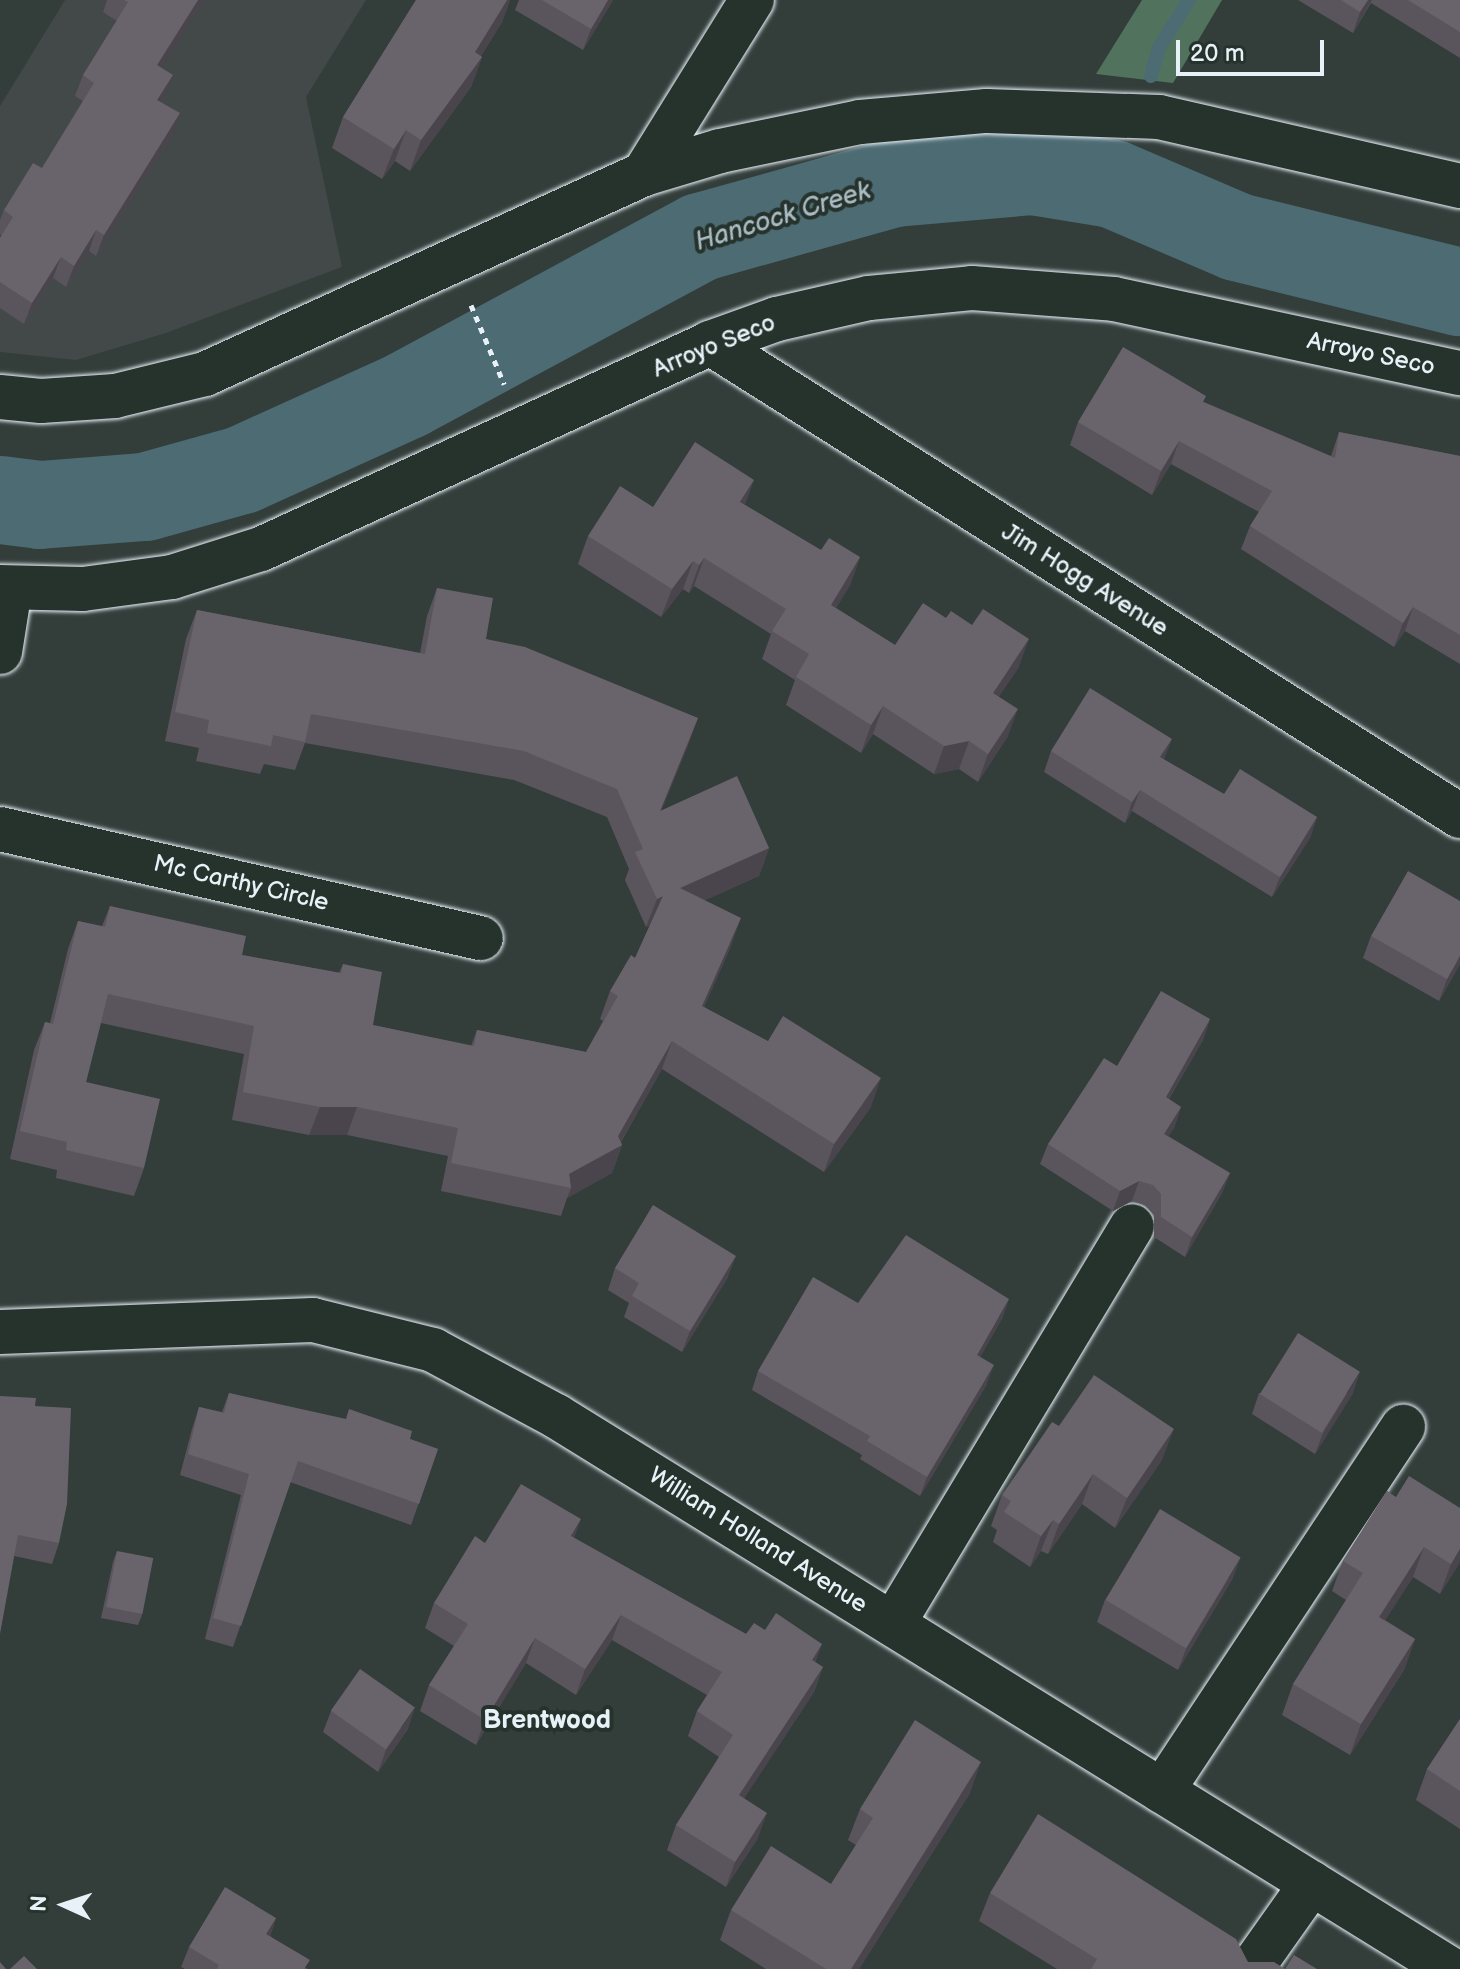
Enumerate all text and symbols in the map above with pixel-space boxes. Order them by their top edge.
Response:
scale bar [1180,24,1328,74]
text: 20 m [1190,39,1245,68]
water label: Hancock Creek [692,176,874,258]
street label: Arroyo Seco [648,308,780,384]
street label: Arroyo Seco [1304,326,1438,382]
street label: Jim Hogg Avenue [996,517,1174,643]
street label: Mc Carthy Circle [150,849,332,917]
street label: William Holland Avenue [643,1461,873,1619]
district label: Brentwood [483,1705,611,1737]
north arrow [24,1865,104,1945]
text: N [26,1895,53,1913]

